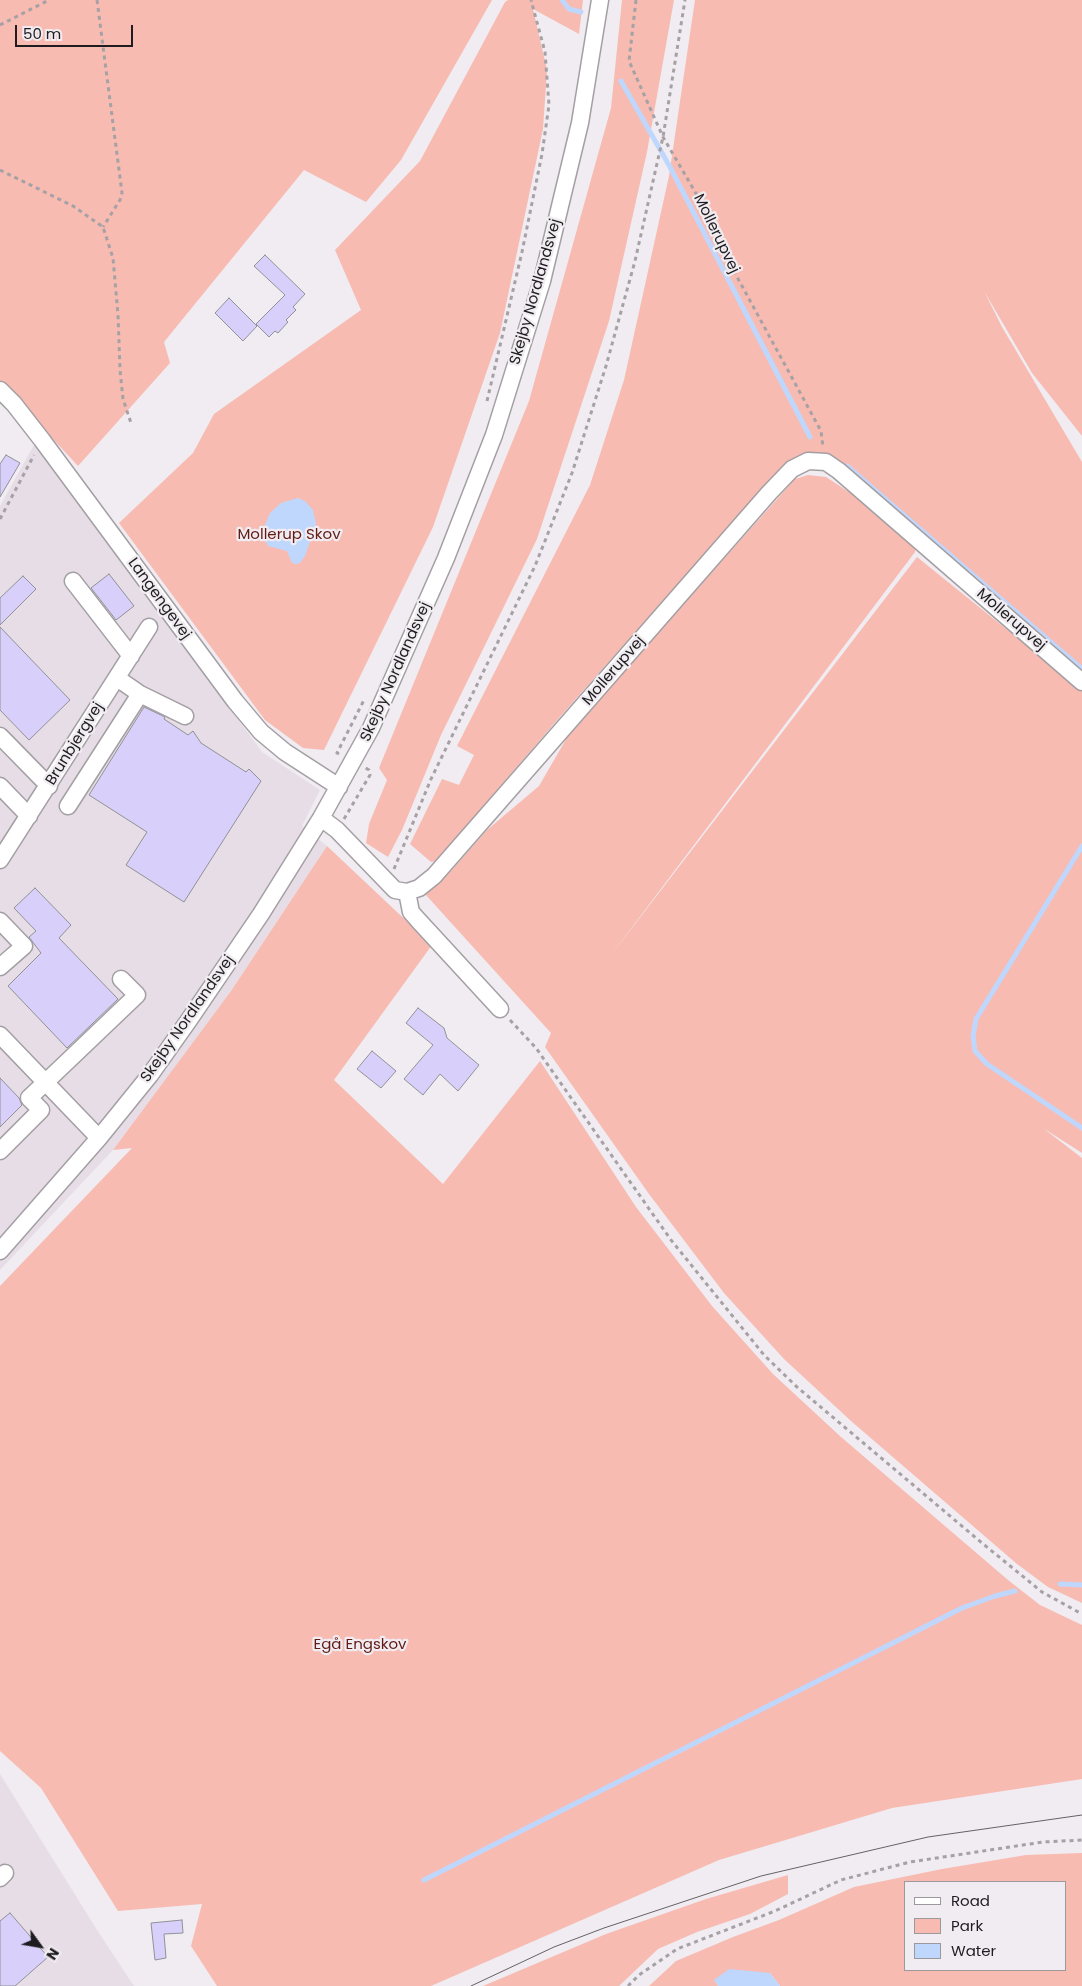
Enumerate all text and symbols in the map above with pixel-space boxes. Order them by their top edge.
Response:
scale bar [18,15,135,47]
text: 50 m [23,23,61,44]
street label: Mollerupvej [689,191,743,277]
street label: Skejby Nordlandsvej [507,217,565,367]
park label: Mollerup Skov [237,526,341,544]
street label: Langengevej [123,555,195,643]
street label: Mollerupvej [973,585,1049,655]
street label: Skejby Nordlandsvej [357,599,435,745]
street label: Mollerupvej [579,633,649,709]
street label: Brunbjergvej [42,699,108,789]
street label: Skejby Nordlandsvej [137,952,239,1086]
park label: Egå Engskov [314,1636,406,1654]
legend [904,1881,1067,1971]
text: Road [951,1890,990,1911]
text: Park [951,1915,983,1936]
north arrow [15,1921,65,1971]
text: Water [951,1940,996,1961]
text: N [41,1944,64,1964]

